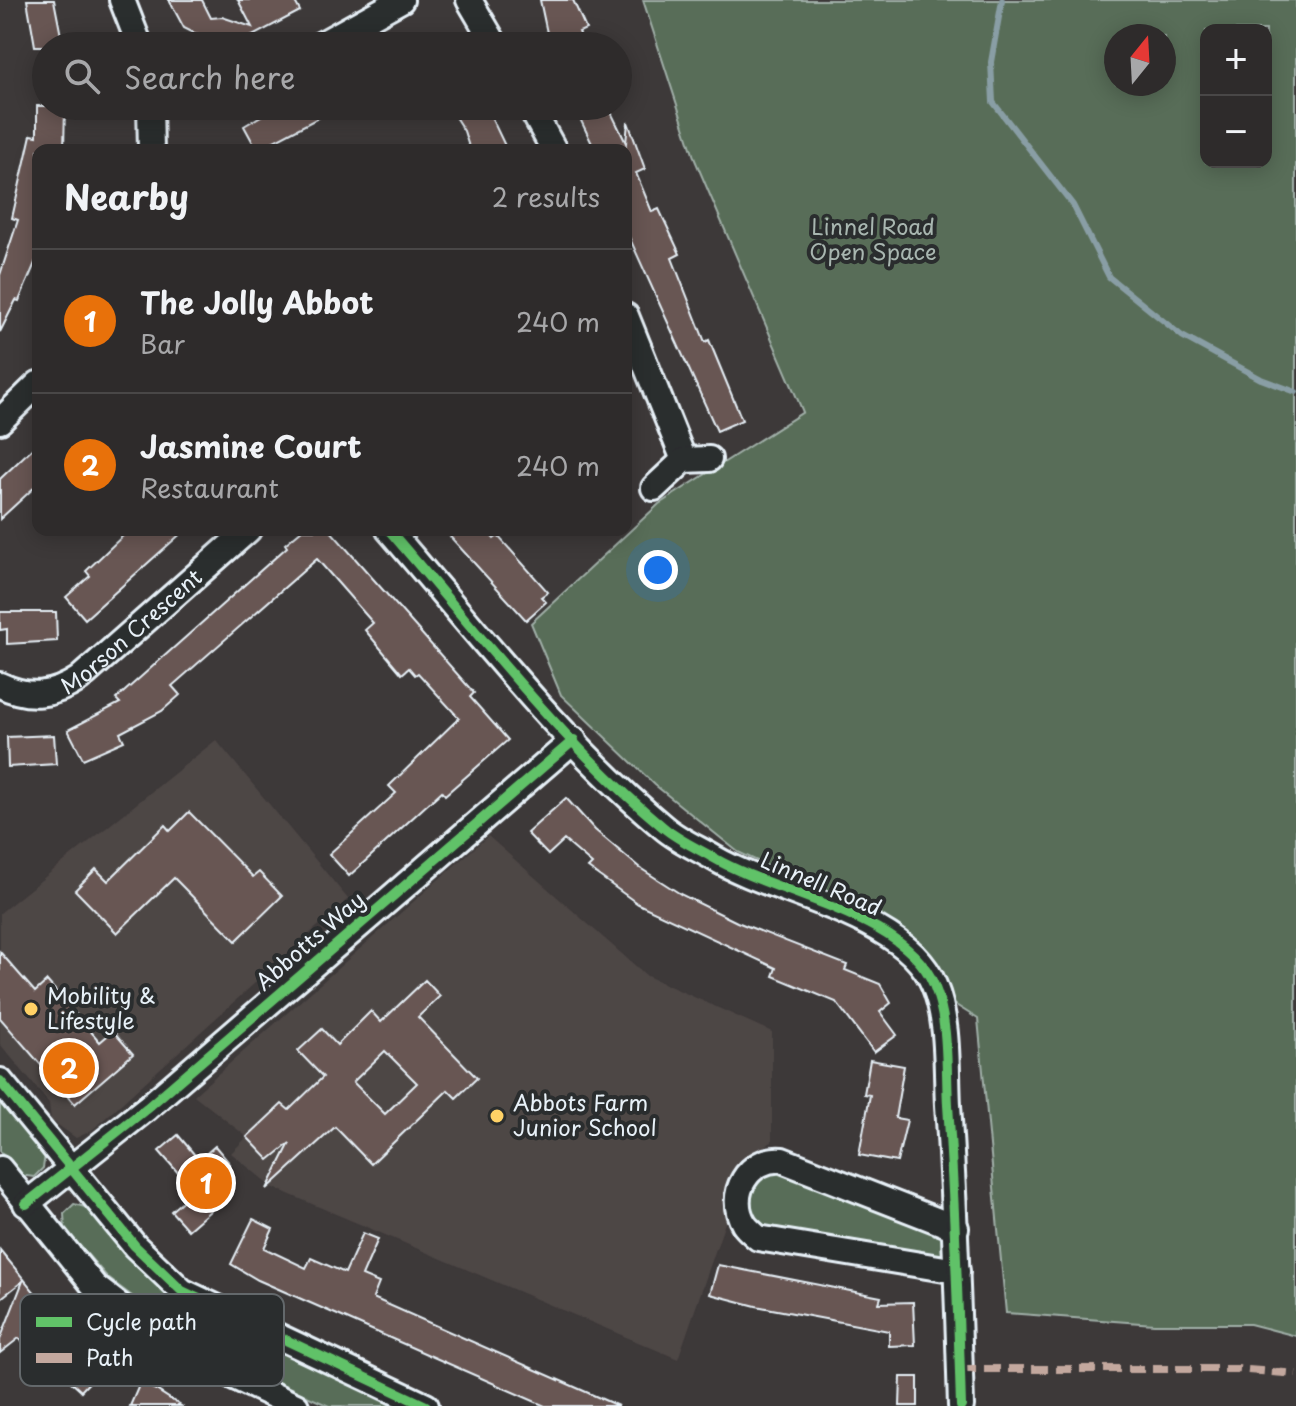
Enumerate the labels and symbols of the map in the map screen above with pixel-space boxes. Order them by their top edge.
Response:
north arrow [1104,24,1176,96]
park label: Linnel Road Open Space [809,209,937,267]
your location [638,550,678,590]
street label: Morson Crescent [54,560,209,701]
street label: Linnell Road [756,842,887,923]
street label: Abbotts Way [247,883,371,997]
place label: Mobility & Lifestyle [47,978,156,1036]
marker: Mobility & Lifestyle [22,1000,40,1018]
pin: 2 [43,1038,95,1098]
place label: Abbots Farm Junior School [513,1085,657,1143]
marker: Abbots Farm Junior School [488,1107,506,1125]
pin: 1 [180,1153,232,1213]
legend [20,1294,284,1386]
text: Cycle path [86,1304,197,1337]
text: Path [86,1340,134,1373]

